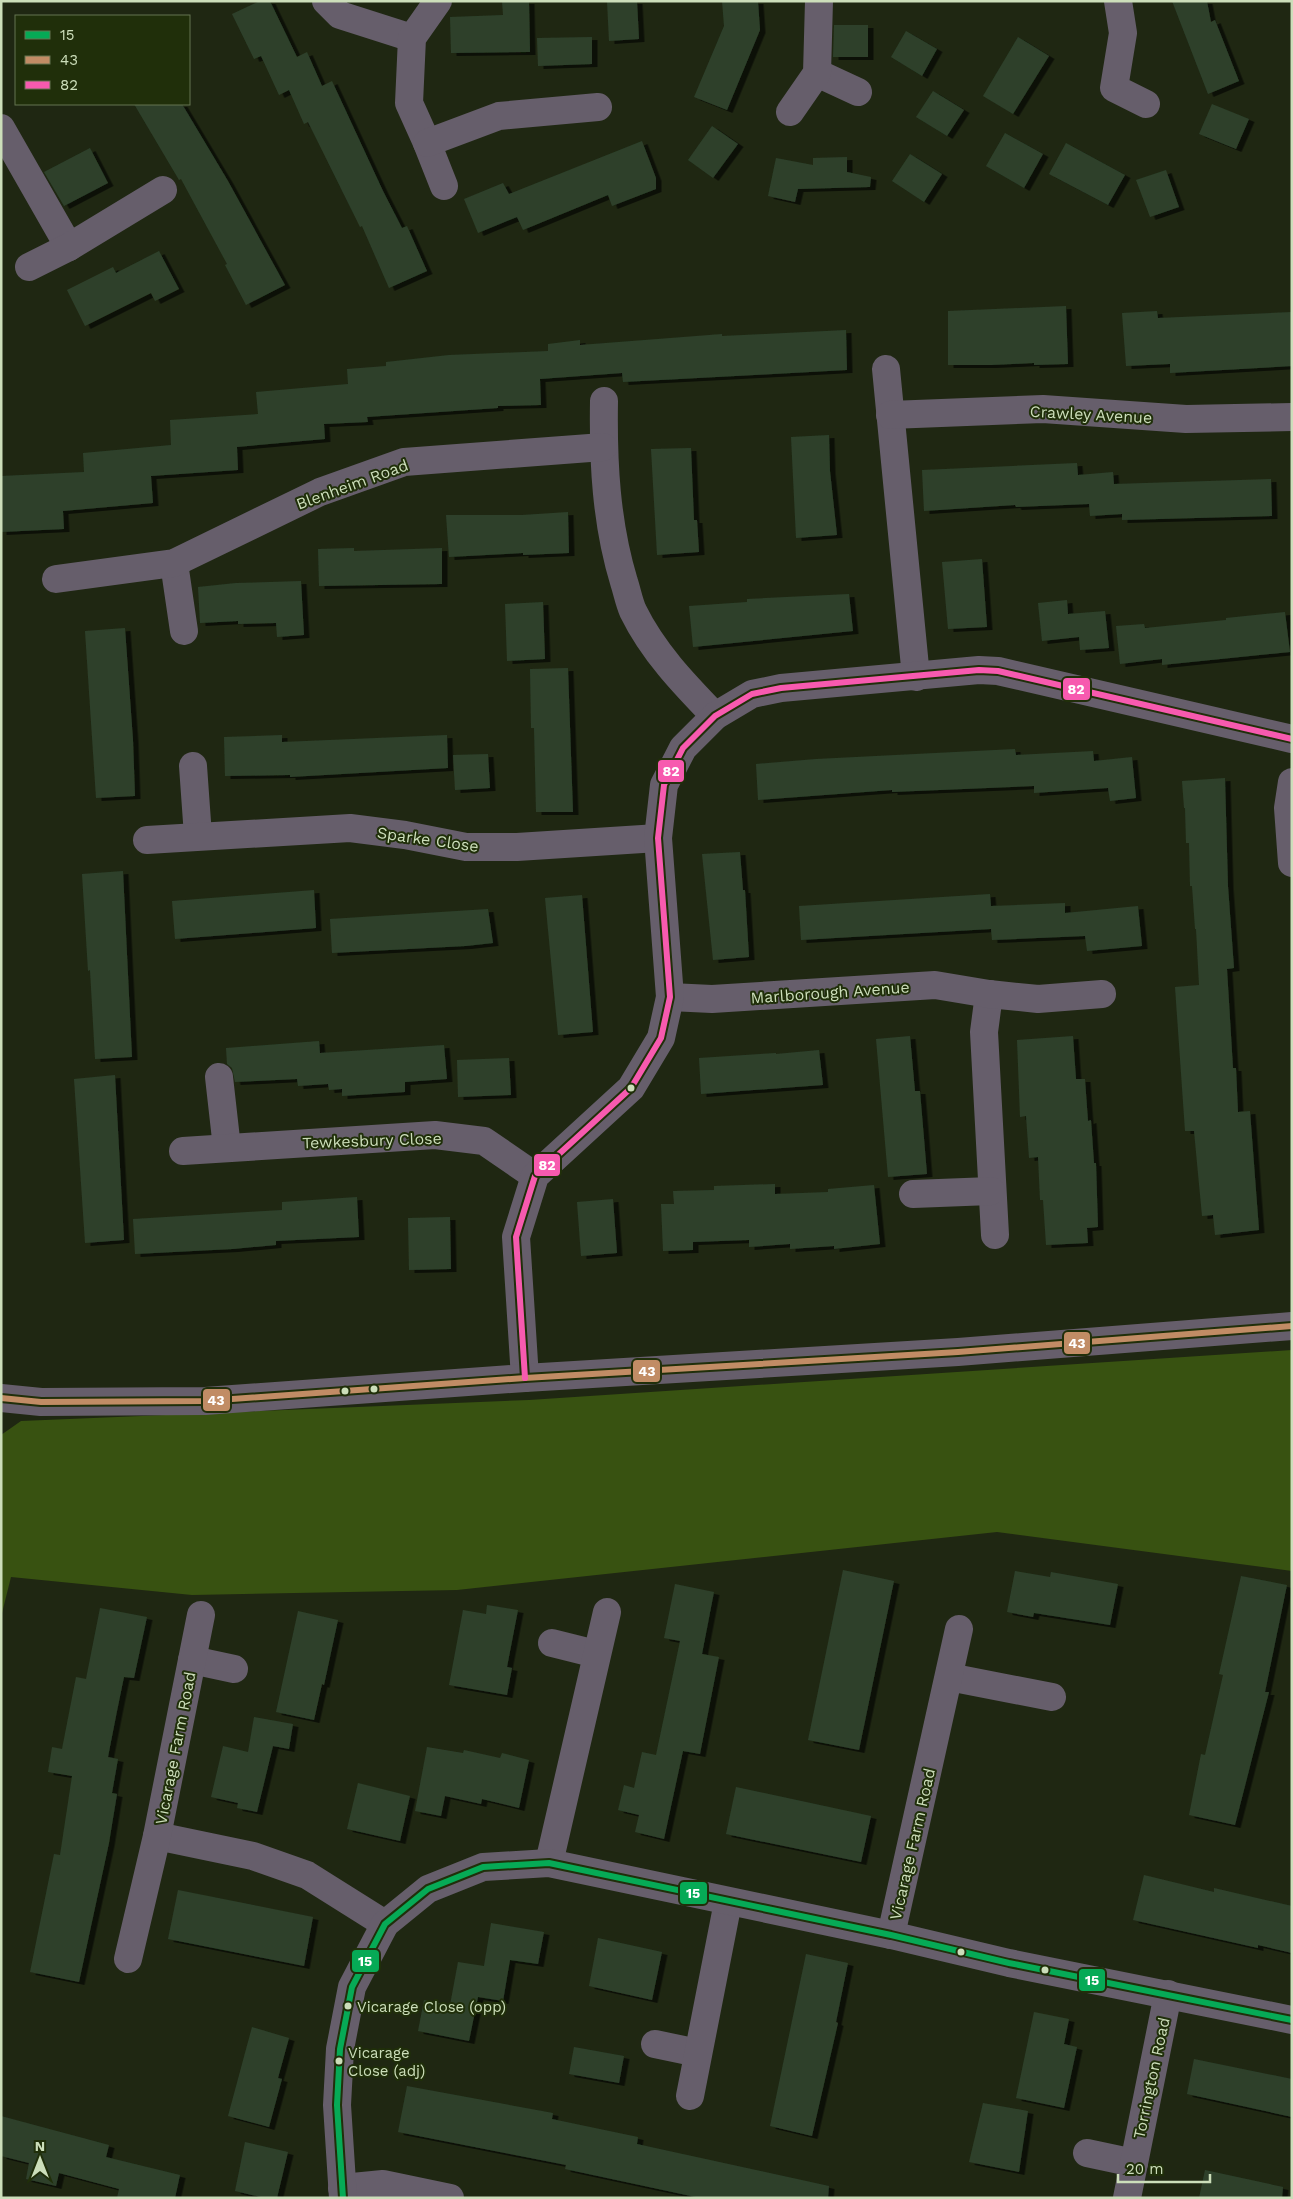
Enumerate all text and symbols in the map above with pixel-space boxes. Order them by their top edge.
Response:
legend [15,15,190,105]
text: 15 [60,26,75,44]
text: 43 [60,51,78,69]
text: 82 [60,76,78,94]
street label: Crawley Avenue [1029,402,1153,427]
street label: Blenheim Road [294,455,411,514]
line badge: 82 [1062,677,1091,701]
text: 82 [1067,681,1085,697]
line badge: 82 [657,759,685,783]
text: 82 [662,763,680,779]
street label: Sparke Close [376,823,480,856]
street label: Marlborough Avenue [750,977,910,1008]
unlabelled marker [626,1083,636,1093]
street label: Tewkesbury Close [302,1129,442,1152]
line badge: 82 [533,1153,561,1177]
text: 82 [538,1157,556,1173]
line badge: 43 [1063,1331,1091,1355]
text: 43 [1068,1335,1086,1351]
line badge: 43 [632,1359,661,1383]
text: 43 [638,1363,656,1379]
unlabelled marker [369,1384,379,1394]
unlabelled marker [340,1386,350,1396]
line badge: 43 [202,1388,231,1412]
text: 43 [207,1392,225,1408]
street label: Vicarage Farm Road [151,1670,200,1826]
street label: Vicarage Farm Road [886,1766,939,1922]
line badge: 15 [679,1881,708,1905]
text: 15 [686,1885,700,1901]
unlabelled marker [956,1947,966,1957]
line badge: 15 [351,1949,380,1973]
text: 15 [358,1953,372,1969]
unlabelled marker [1040,1965,1050,1975]
line badge: 15 [1078,1968,1106,1992]
text: 15 [1085,1972,1099,1988]
place label: Vicarage Close (opp) [357,1998,506,2016]
marker: Vicarage Close (opp) [343,2001,353,2011]
street label: Torrington Road [1129,2016,1174,2141]
place label: Vicarage Close (adj) [348,2044,425,2080]
marker: Vicarage Close (adj) [334,2056,344,2066]
north arrow [15,2134,65,2184]
text: N [35,2138,45,2154]
scale bar [1118,2152,1210,2184]
text: 20 m [1126,2160,1164,2178]

